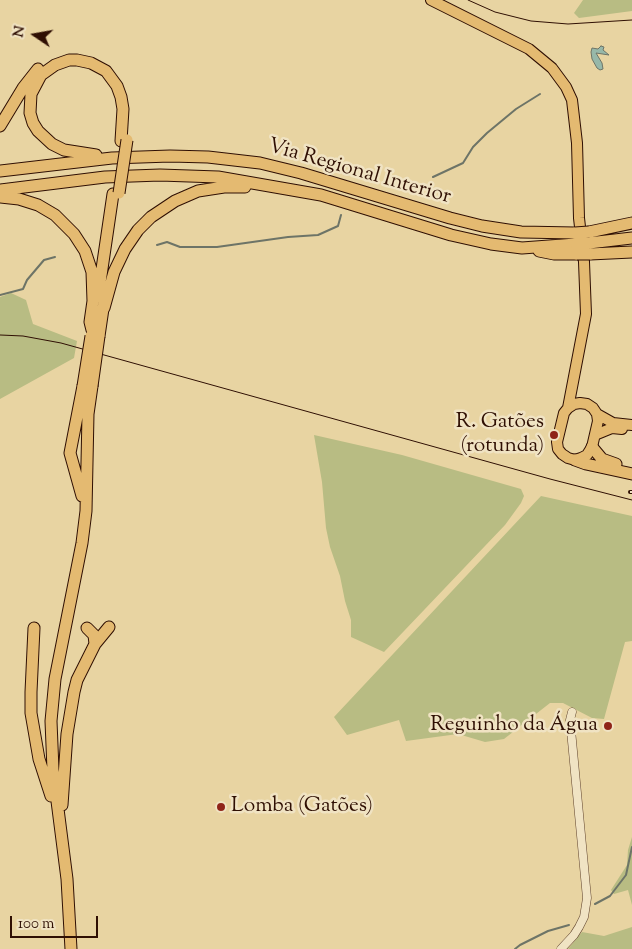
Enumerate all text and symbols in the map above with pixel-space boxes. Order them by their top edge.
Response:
north arrow [10,10,60,60]
text: N [9,24,31,39]
street label: Via Regional Interior [265,135,453,211]
place label: R. Gatões (rotunda) [456,410,544,460]
marker: R. Gatões (rotunda) [548,429,560,441]
place label: Reguinho da Água [430,713,598,739]
marker: Reguinho da Água [602,720,614,732]
place label: Lomba (Gatões) [231,794,373,820]
marker: Lomba (Gatões) [215,801,227,813]
scale bar [12,906,100,938]
text: 100 m [18,914,54,935]

